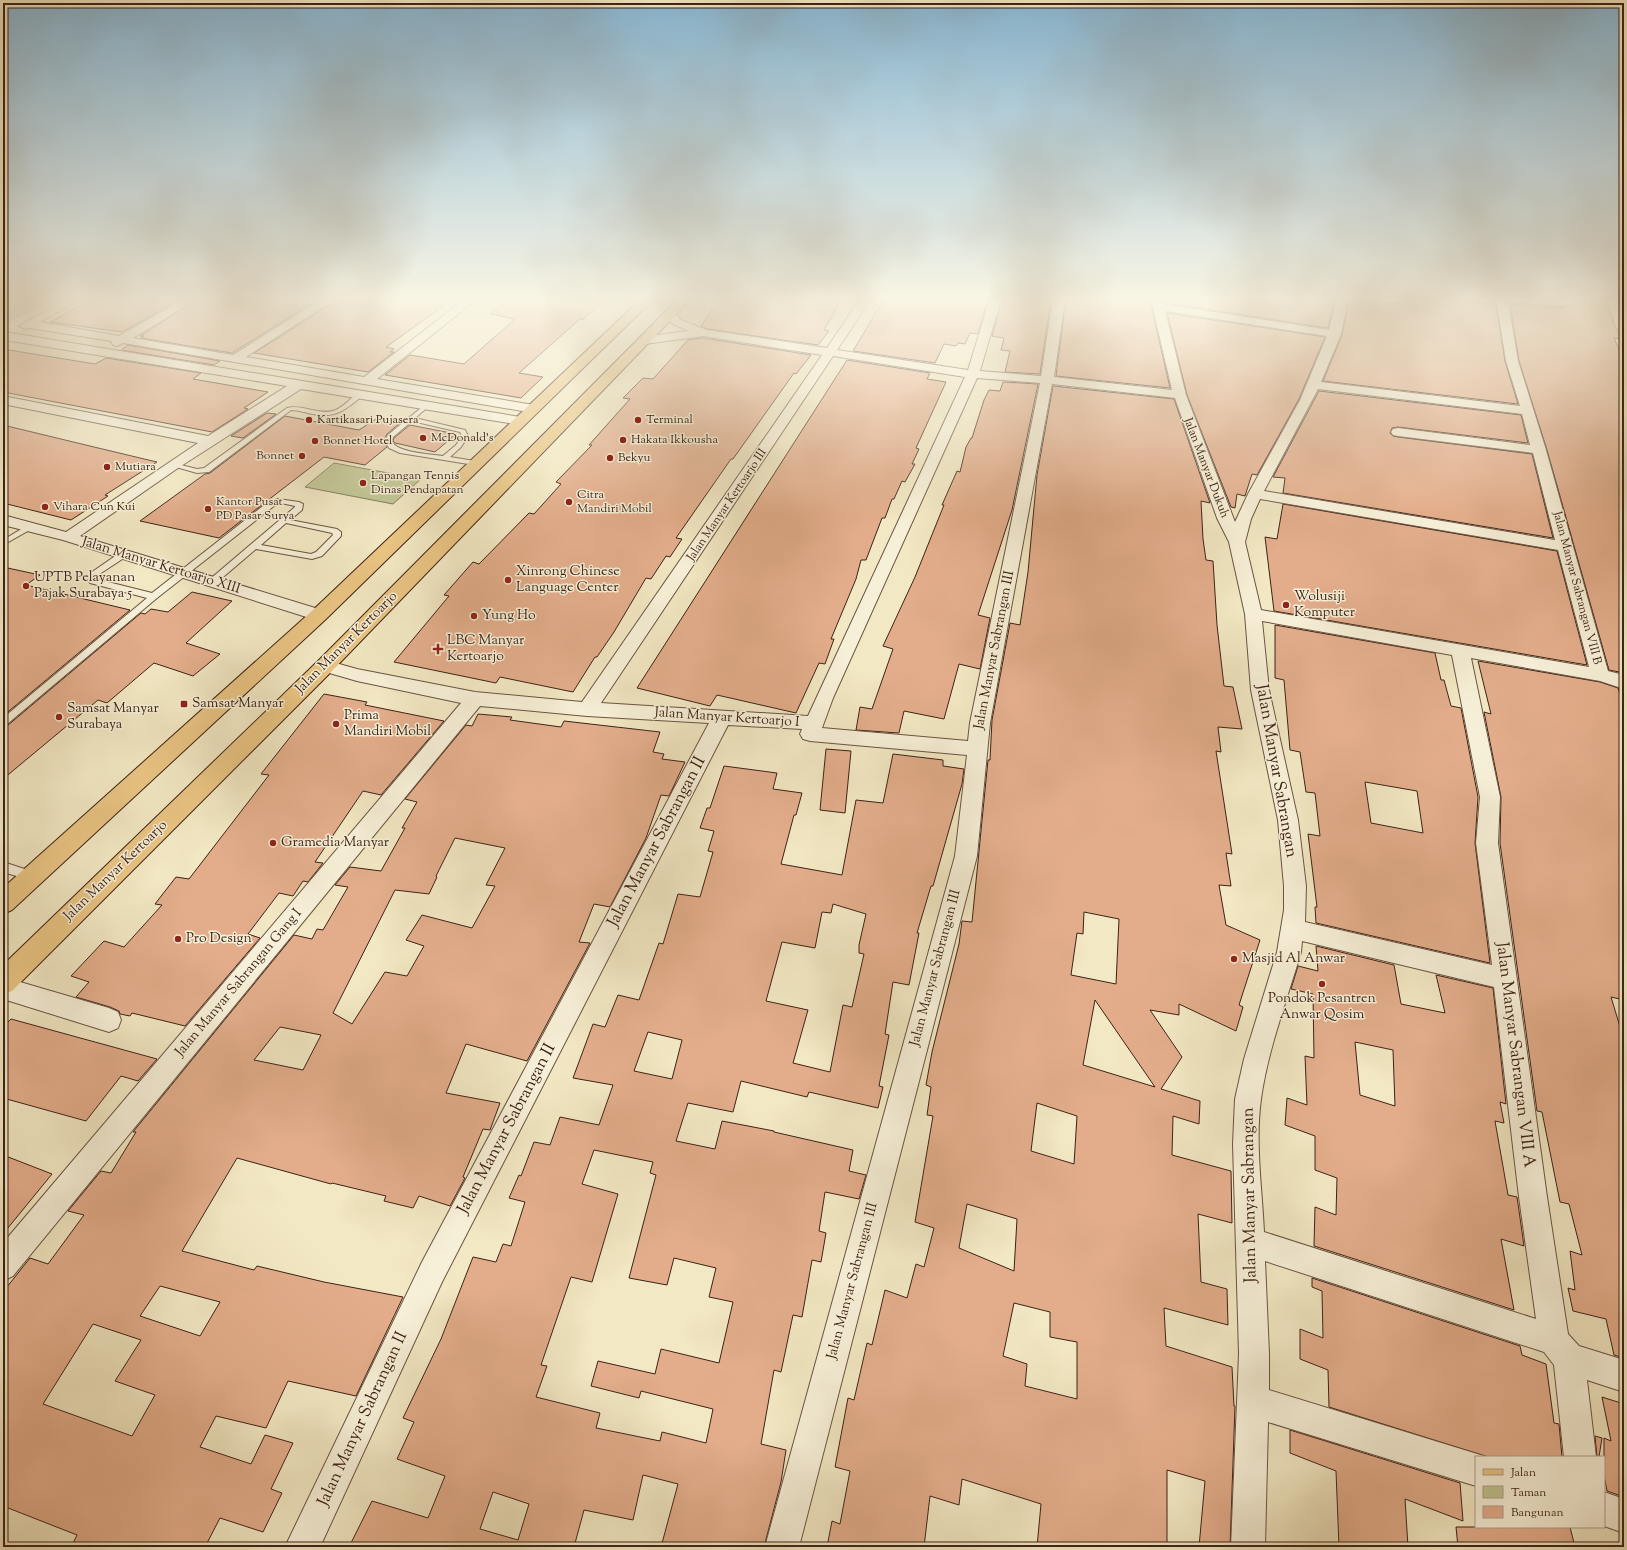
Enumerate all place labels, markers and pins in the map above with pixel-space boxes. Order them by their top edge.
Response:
place label: Kartikasari Pujasera [317,411,419,429]
place label: Terminal [646,411,693,429]
marker: Kartikasari Pujasera [304,415,314,425]
marker: Terminal [633,415,643,425]
place label: McDonald's [431,429,494,447]
place label: Hakata Ikkousha [631,431,718,449]
place label: Bonnet Hotel [323,432,393,450]
marker: McDonald's [418,433,428,443]
marker: Hakata Ikkousha [618,435,628,445]
marker: Bonnet Hotel [310,436,320,446]
place label: Bonnet [256,447,294,465]
place label: Bekyu [618,449,650,467]
marker: Bonnet [297,451,307,461]
marker: Bekyu [605,453,615,463]
place label: Mutiara [115,458,156,476]
marker: Mutiara [102,462,112,472]
place label: Lapangan Tennis Dinas Pendapatan [371,467,464,499]
marker: Lapangan Tennis Dinas Pendapatan [358,478,368,488]
place label: Citra Mandiri Mobil [577,486,652,518]
place label: Kantor Pusat PD Pasar Surya [216,493,295,525]
marker: Citra Mandiri Mobil [564,497,574,507]
place label: Vihara Cun Kui [53,498,136,516]
marker: Vihara Cun Kui [40,502,50,512]
marker: Kantor Pusat PD Pasar Surya [203,504,213,514]
place label: Xinrong Chinese Language Center [516,562,620,598]
place label: UPTB Pelayanan Pajak Surabaya 5 [34,568,135,604]
marker: Xinrong Chinese Language Center [503,575,513,585]
marker: UPTB Pelayanan Pajak Surabaya 5 [21,581,31,591]
place label: Wolusiji Komputer [1294,587,1356,623]
marker: Wolusiji Komputer [1281,600,1291,610]
place label: Yung Ho [482,606,536,626]
marker: Yung Ho [469,611,479,621]
place label: LBC Manyar Kertoarjo [447,631,525,667]
marker: LBC Manyar Kertoarjo [432,643,444,655]
place label: Samsat Manyar [192,694,284,714]
place label: Samsat Manyar Surabaya [67,699,159,735]
marker: Samsat Manyar [179,699,189,709]
place label: Prima Mandiri Mobil [344,706,431,742]
marker: Samsat Manyar Surabaya [54,712,64,722]
marker: Prima Mandiri Mobil [331,719,341,729]
place label: Gramedia Manyar [281,833,390,853]
marker: Gramedia Manyar [268,838,278,848]
place label: Pro Design [186,929,252,949]
marker: Pro Design [173,934,183,944]
place label: Masjid Al Anwar [1242,949,1346,969]
marker: Masjid Al Anwar [1229,954,1239,964]
marker: Pondok Pesantren Anwar Qosim [1317,979,1327,989]
place label: Pondok Pesantren Anwar Qosim [1268,989,1376,1025]

